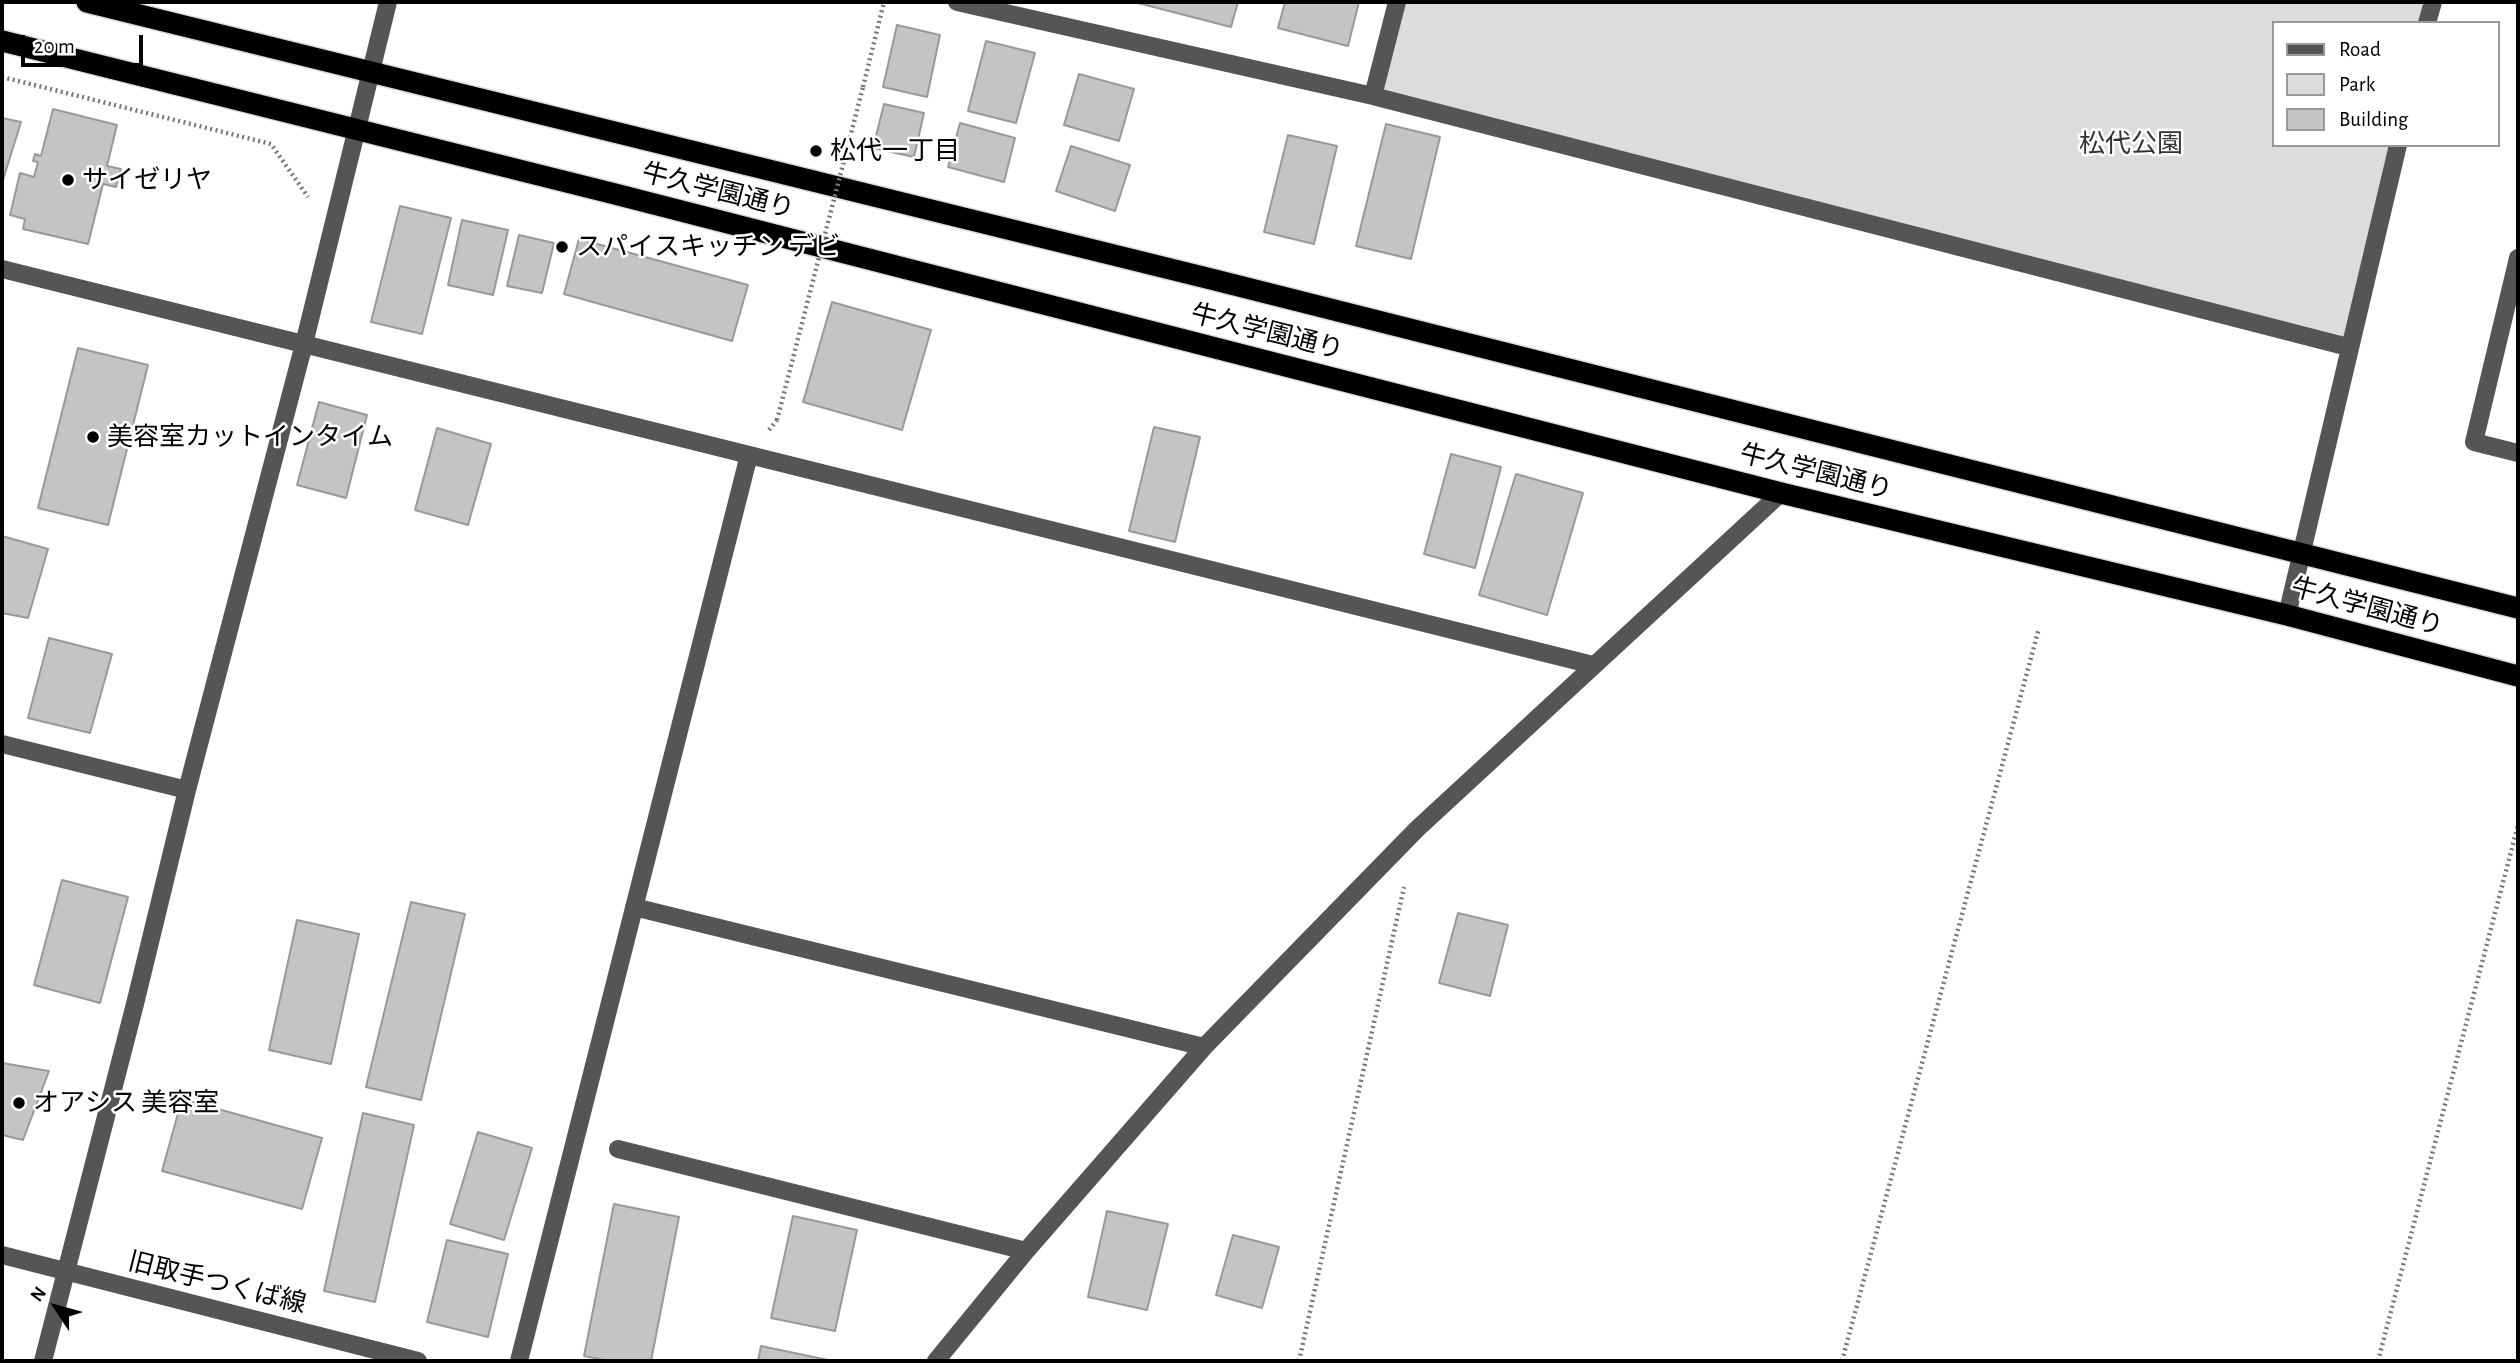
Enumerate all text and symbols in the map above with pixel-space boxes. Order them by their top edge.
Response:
scale bar [24,21,147,65]
legend [2272,21,2499,147]
text: 20 m [34,36,75,57]
text: Road [2339,39,2381,60]
text: Park [2339,74,2375,95]
text: Building [2339,109,2408,130]
park label: 松代公園 [2079,128,2183,160]
place label: 松代一丁目 [830,135,960,167]
marker: 松代一丁目 [808,143,824,159]
street label: 牛久学園通り [639,157,797,225]
place label: サイゼリヤ [82,164,212,196]
marker: サイゼリヤ [60,172,76,188]
place label: スパイスキッチン デビ [576,231,840,263]
marker: スパイスキッチン デビ [554,239,570,255]
street label: 牛久学園通り [1188,298,1346,366]
place label: 美容室カットインタイム [107,421,393,453]
marker: 美容室カットインタイム [85,429,101,445]
street label: 牛久学園通り [1737,438,1895,506]
street label: 牛久学園通り [2288,572,2446,642]
place label: オアシス 美容室 [33,1087,219,1119]
marker: オアシス 美容室 [11,1095,27,1111]
street label: 旧取手つくば線 [125,1246,309,1320]
north arrow [21,1272,91,1342]
text: N [27,1283,50,1305]

